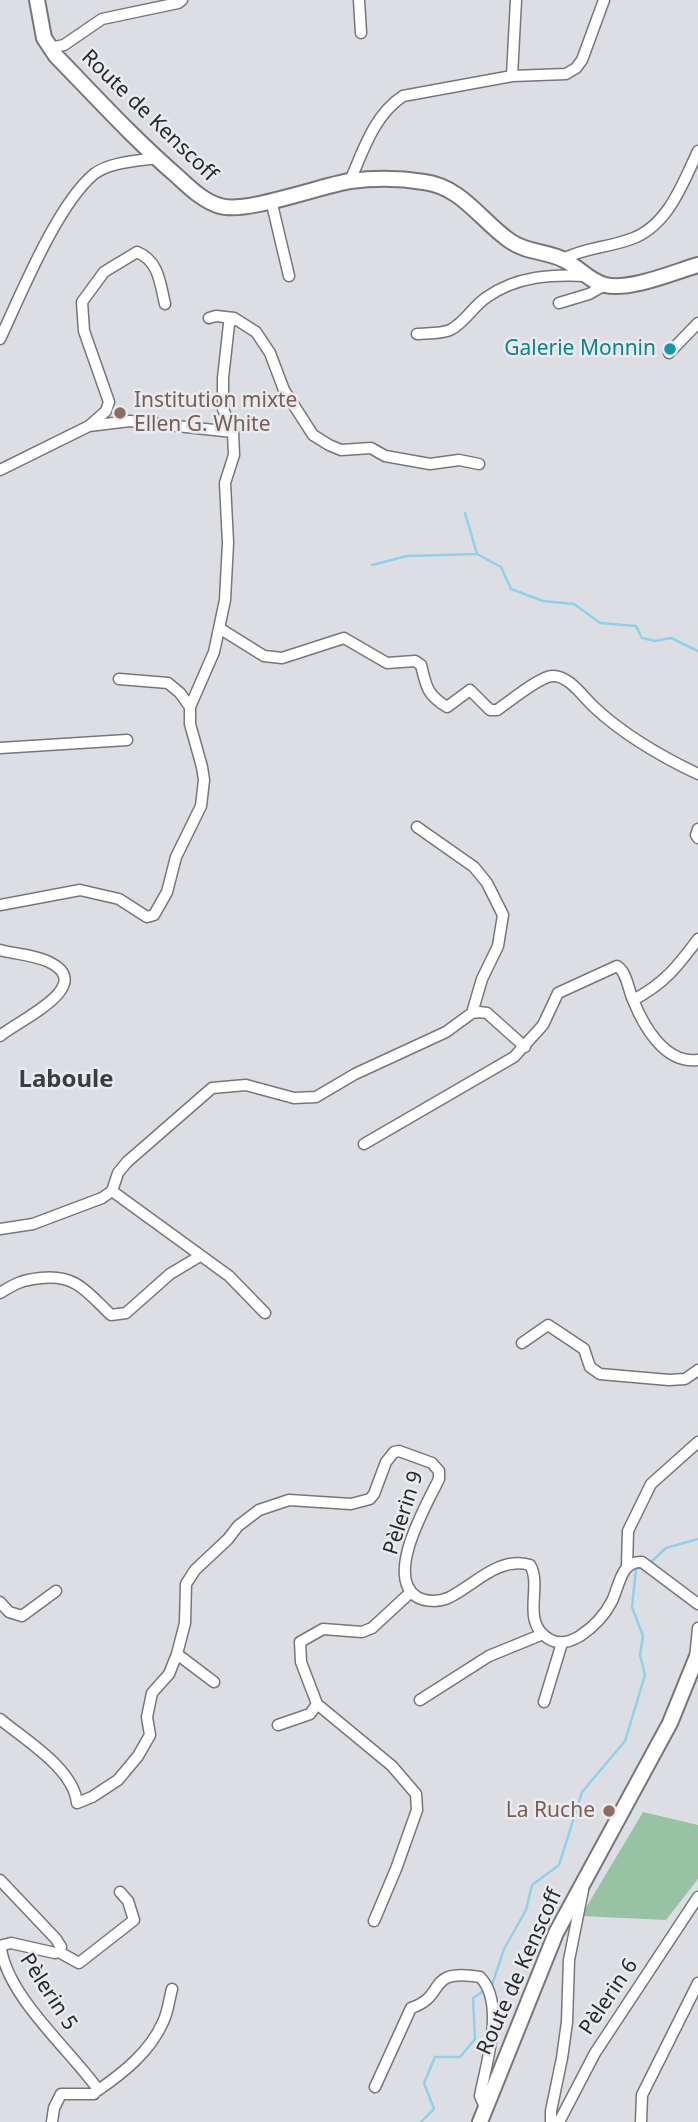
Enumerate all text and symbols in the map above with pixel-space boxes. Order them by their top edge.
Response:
street label: Route de Kenscoff [76,45,222,187]
place label: Galerie Monnin [504,336,656,362]
marker: Galerie Monnin [662,341,678,357]
place label: Institution mixte Ellen G. White [134,388,297,438]
marker: Institution mixte Ellen G. White [112,405,128,421]
district label: Laboule [18,1066,114,1094]
street label: Pèlerin 9 [379,1468,429,1558]
place label: La Ruche [506,1798,595,1824]
marker: La Ruche [601,1803,617,1819]
street label: Route de Kenscoff [472,1885,568,2059]
street label: Pèlerin 5 [14,1949,82,2035]
street label: Pèlerin 6 [574,1954,644,2040]

